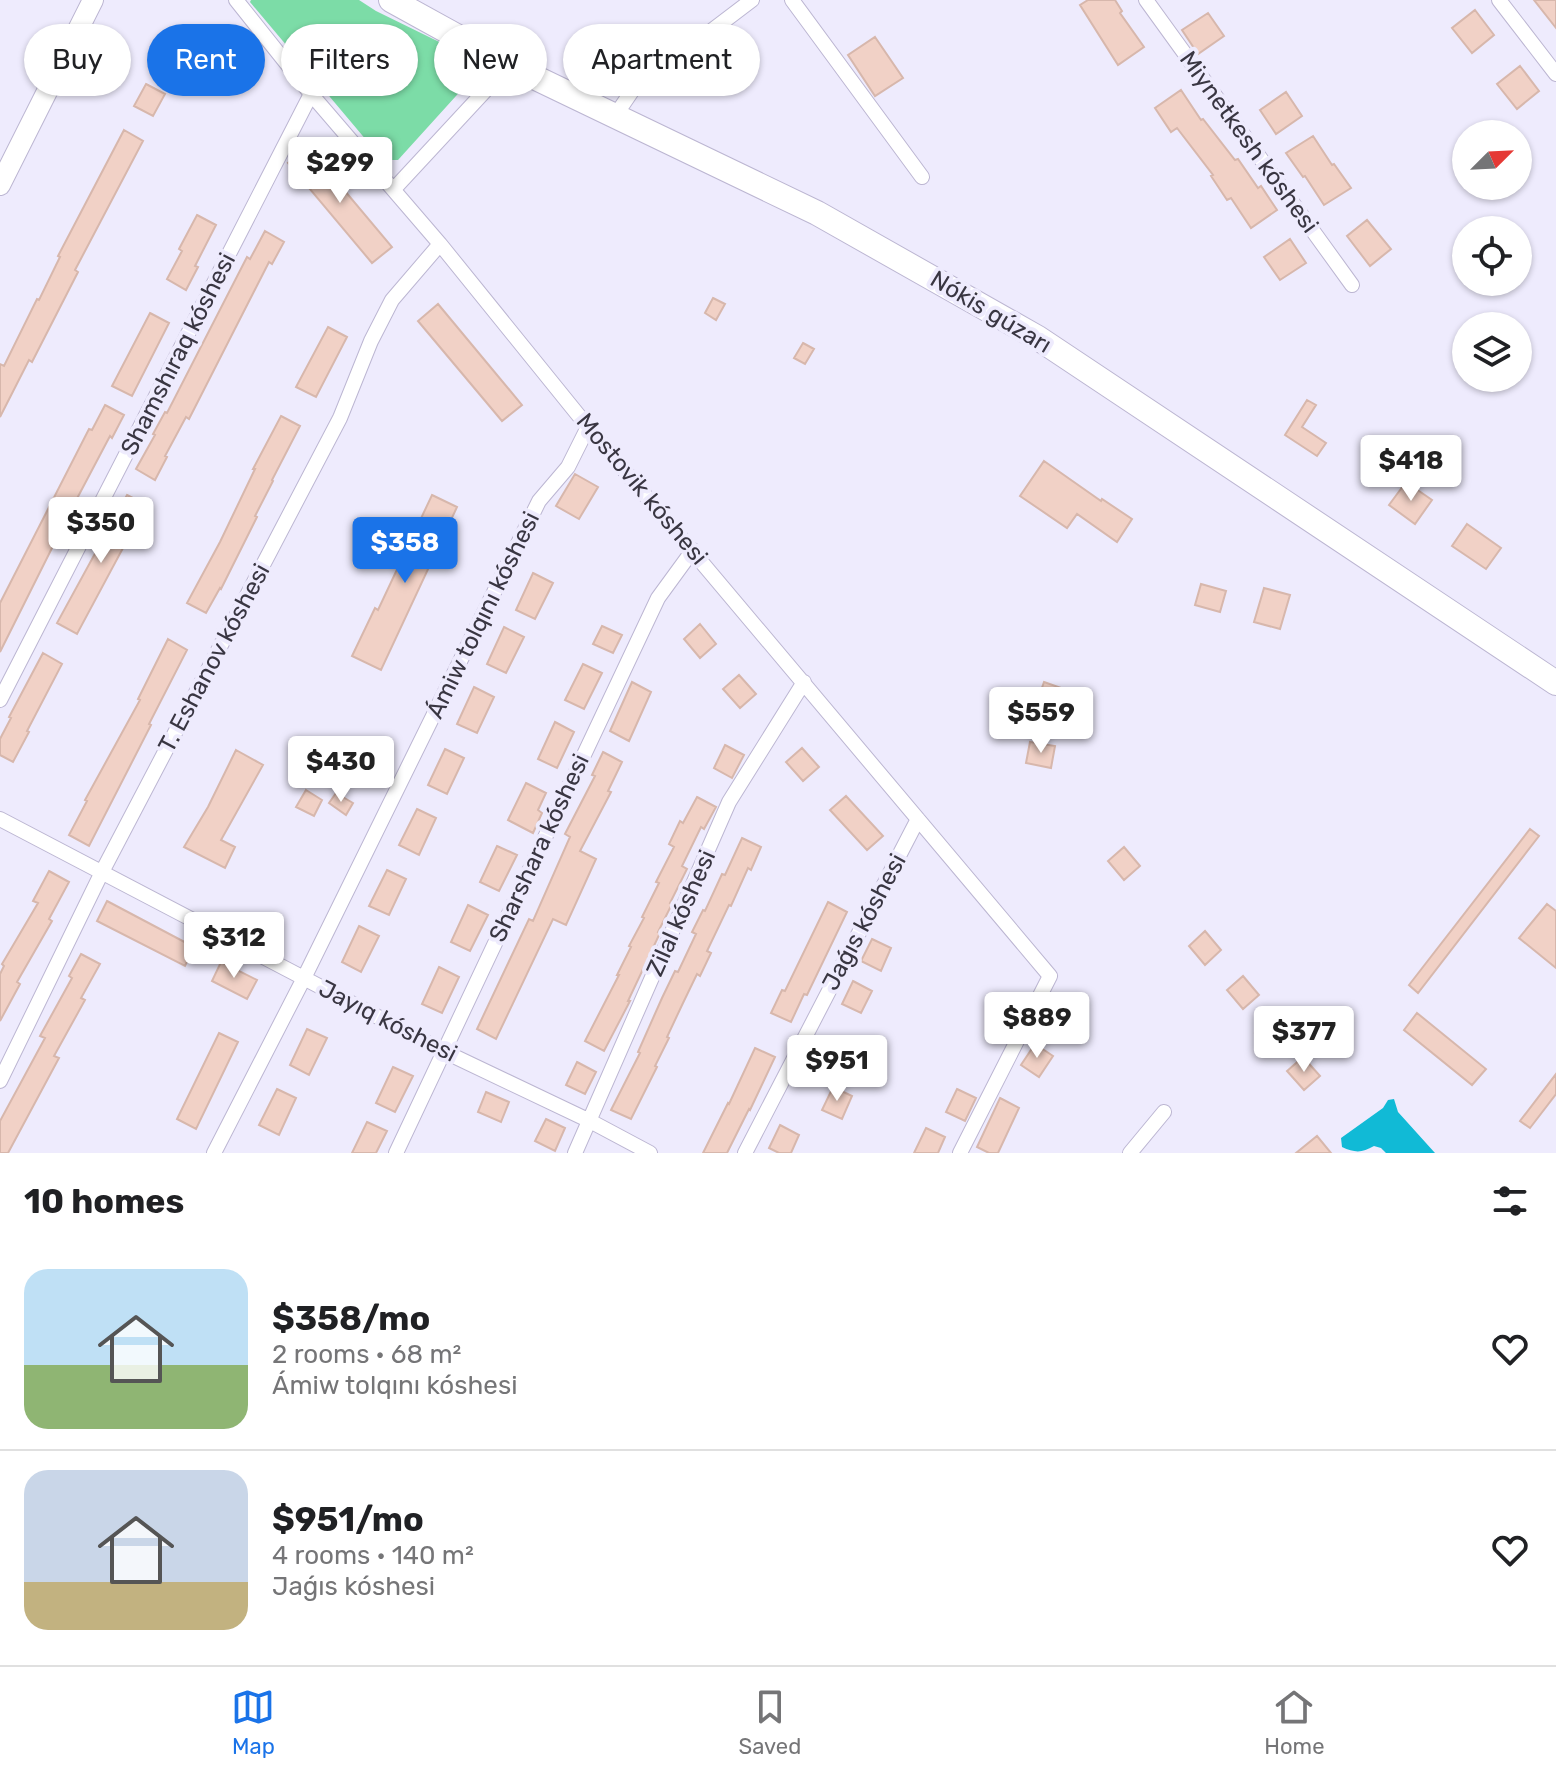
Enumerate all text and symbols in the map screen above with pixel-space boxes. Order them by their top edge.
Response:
chip: Buy [24,24,131,96]
chip: Rent [147,24,265,96]
chip: Filters [281,24,418,96]
chip: New [434,24,547,96]
chip: Apartment [563,24,760,96]
street label: Miynetkesh kóshesi [1174,46,1324,238]
north arrow [1452,120,1532,200]
map controls [1452,120,1532,392]
pin: $299 [293,137,387,205]
text: $299 [306,147,374,178]
button: locate [1452,216,1532,296]
street label: Shamshıraq kóshesi [115,248,241,460]
street label: Nókis gúzarı [926,265,1056,359]
button: layers [1452,312,1532,392]
street label: Mostovik kóshesi [571,408,713,570]
pin: $418 [1364,435,1458,503]
text: $418 [1378,445,1444,476]
pin: $350 [54,497,148,565]
text: $350 [67,507,135,538]
street label: Ámiw tolqını kóshesi [421,507,545,723]
pin: $358 [358,517,452,585]
text: $358 [371,527,439,558]
street label: T. Eshanov kóshesi [153,559,275,757]
pin: $559 [994,687,1088,755]
text: $559 [1007,697,1075,728]
pin: $430 [294,736,388,804]
text: $430 [306,746,376,777]
street label: Sharshara kóshesi [483,750,595,946]
street label: Zilal kóshesi [641,846,721,980]
street label: Jaǵıs kóshesi [816,849,912,995]
pin: $312 [187,912,281,980]
text: $312 [202,922,266,953]
street label: Jayıq kóshesi [314,974,462,1068]
pin: $889 [990,992,1084,1060]
text: $889 [1002,1002,1072,1033]
pin: $377 [1257,1006,1351,1074]
text: $377 [1272,1016,1336,1047]
pin: $951 [790,1035,884,1103]
text: $951 [805,1045,869,1076]
icon: filters [1488,1179,1532,1223]
text: 10 homes [24,1181,184,1222]
text: $358/mo [272,1298,430,1339]
icon: home [88,1301,184,1397]
icon: heart [1488,1327,1532,1371]
text: 2 rooms · 68 m² [272,1339,461,1370]
text: Ámiw tolqını kóshesi [272,1370,517,1401]
text: $951/mo [272,1499,424,1540]
icon: home [88,1502,184,1598]
icon: heart [1488,1528,1532,1572]
text: 4 rooms · 140 m² [272,1540,474,1571]
text: Jaǵıs kóshesi [272,1571,435,1602]
tab: Map [231,1685,275,1760]
tab: Saved [738,1685,801,1760]
tab: Home [1264,1685,1324,1760]

